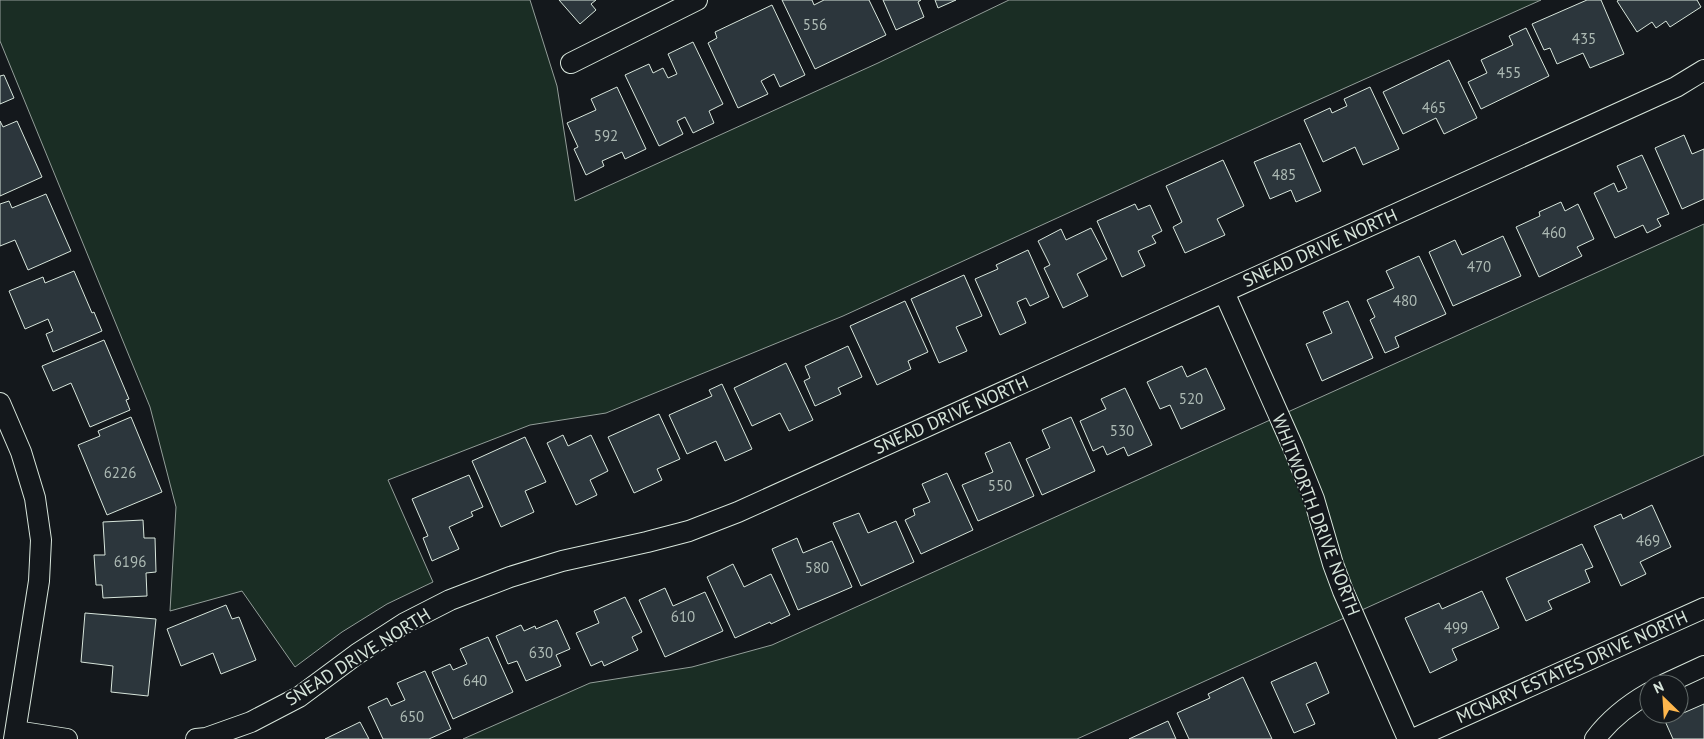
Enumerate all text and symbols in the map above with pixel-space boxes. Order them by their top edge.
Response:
house number: 556 [803,15,827,34]
house number: 435 [1572,29,1596,48]
house number: 455 [1497,63,1521,82]
house number: 465 [1422,98,1446,117]
house number: 592 [594,126,618,145]
house number: 485 [1272,165,1296,184]
street label: SNEAD DRIVE NORTH [1239,203,1401,292]
house number: 460 [1542,223,1566,242]
house number: 470 [1467,257,1491,276]
house number: 480 [1393,291,1417,310]
street label: SNEAD DRIVE NORTH [870,370,1032,459]
house number: 520 [1179,389,1203,408]
street label: WHITWORTH DRIVE NORTH [1267,411,1366,619]
house number: 530 [1110,421,1134,440]
house number: 6226 [104,463,136,482]
house number: 550 [988,476,1012,495]
house number: 469 [1636,531,1660,550]
house number: 6196 [114,552,146,571]
house number: 580 [805,558,829,577]
street label: SNEAD DRIVE NORTH [281,603,435,711]
street label: MCNARY ESTATES DRIVE NORTH [1453,606,1691,728]
house number: 610 [671,607,695,626]
house number: 499 [1444,618,1468,637]
house number: 630 [529,643,553,662]
house number: 640 [463,671,487,690]
north arrow [1639,674,1689,724]
house number: 650 [400,707,424,726]

